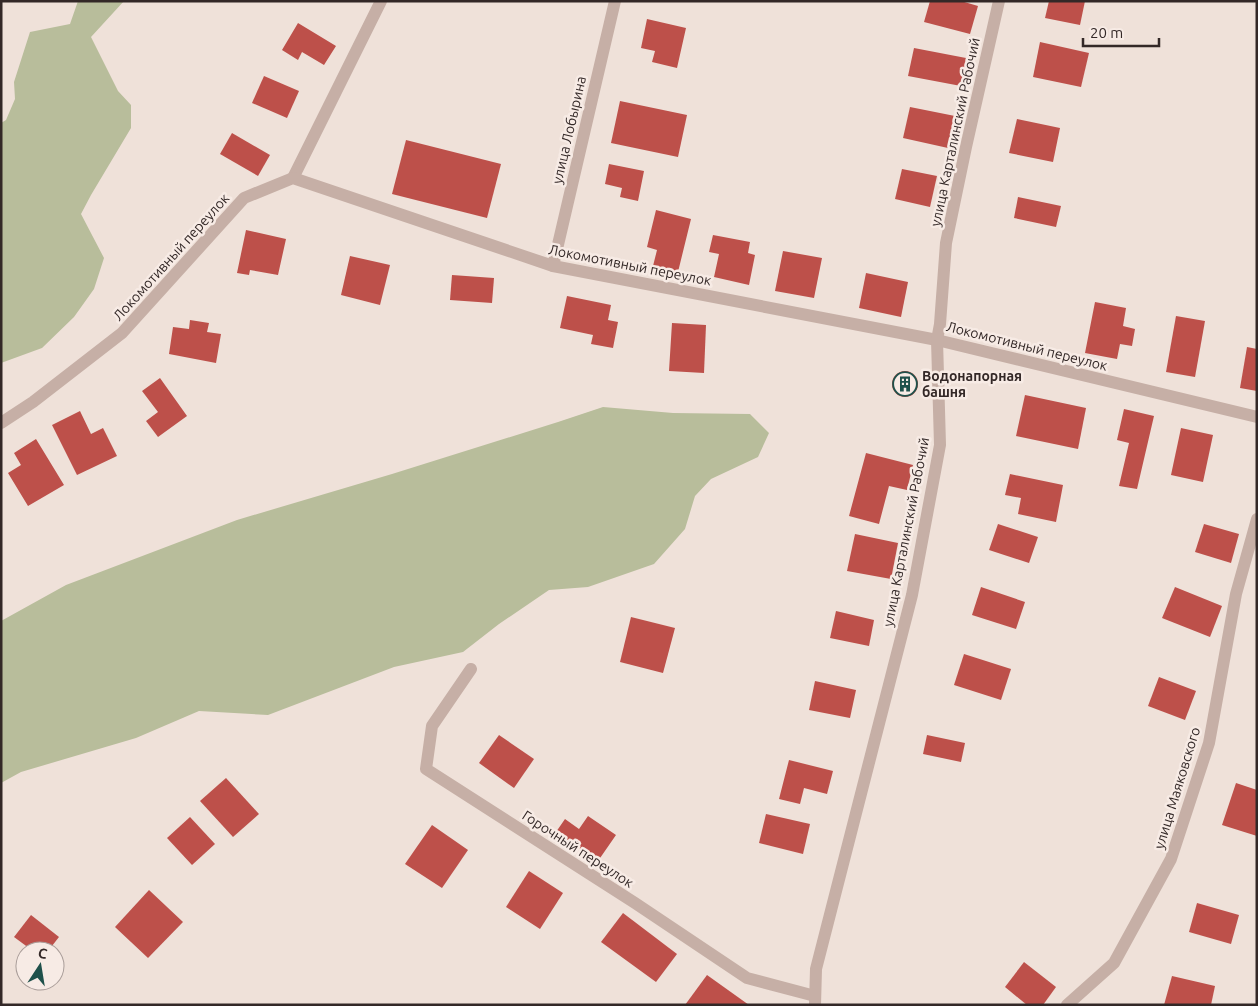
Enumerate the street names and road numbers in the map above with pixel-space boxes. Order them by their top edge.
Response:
street label: улица Карталинский Рабочий [927,36,983,228]
street label: улица Лобырина [549,75,589,185]
street label: Локомотивный переулок [110,190,232,324]
street label: Локомотивный переулок [547,241,713,289]
street label: Локомотивный переулок [945,318,1109,374]
street label: улица Карталинский Рабочий [880,436,932,628]
street label: улица Маяковского [1151,725,1203,851]
street label: Горочный переулок [519,807,637,891]

